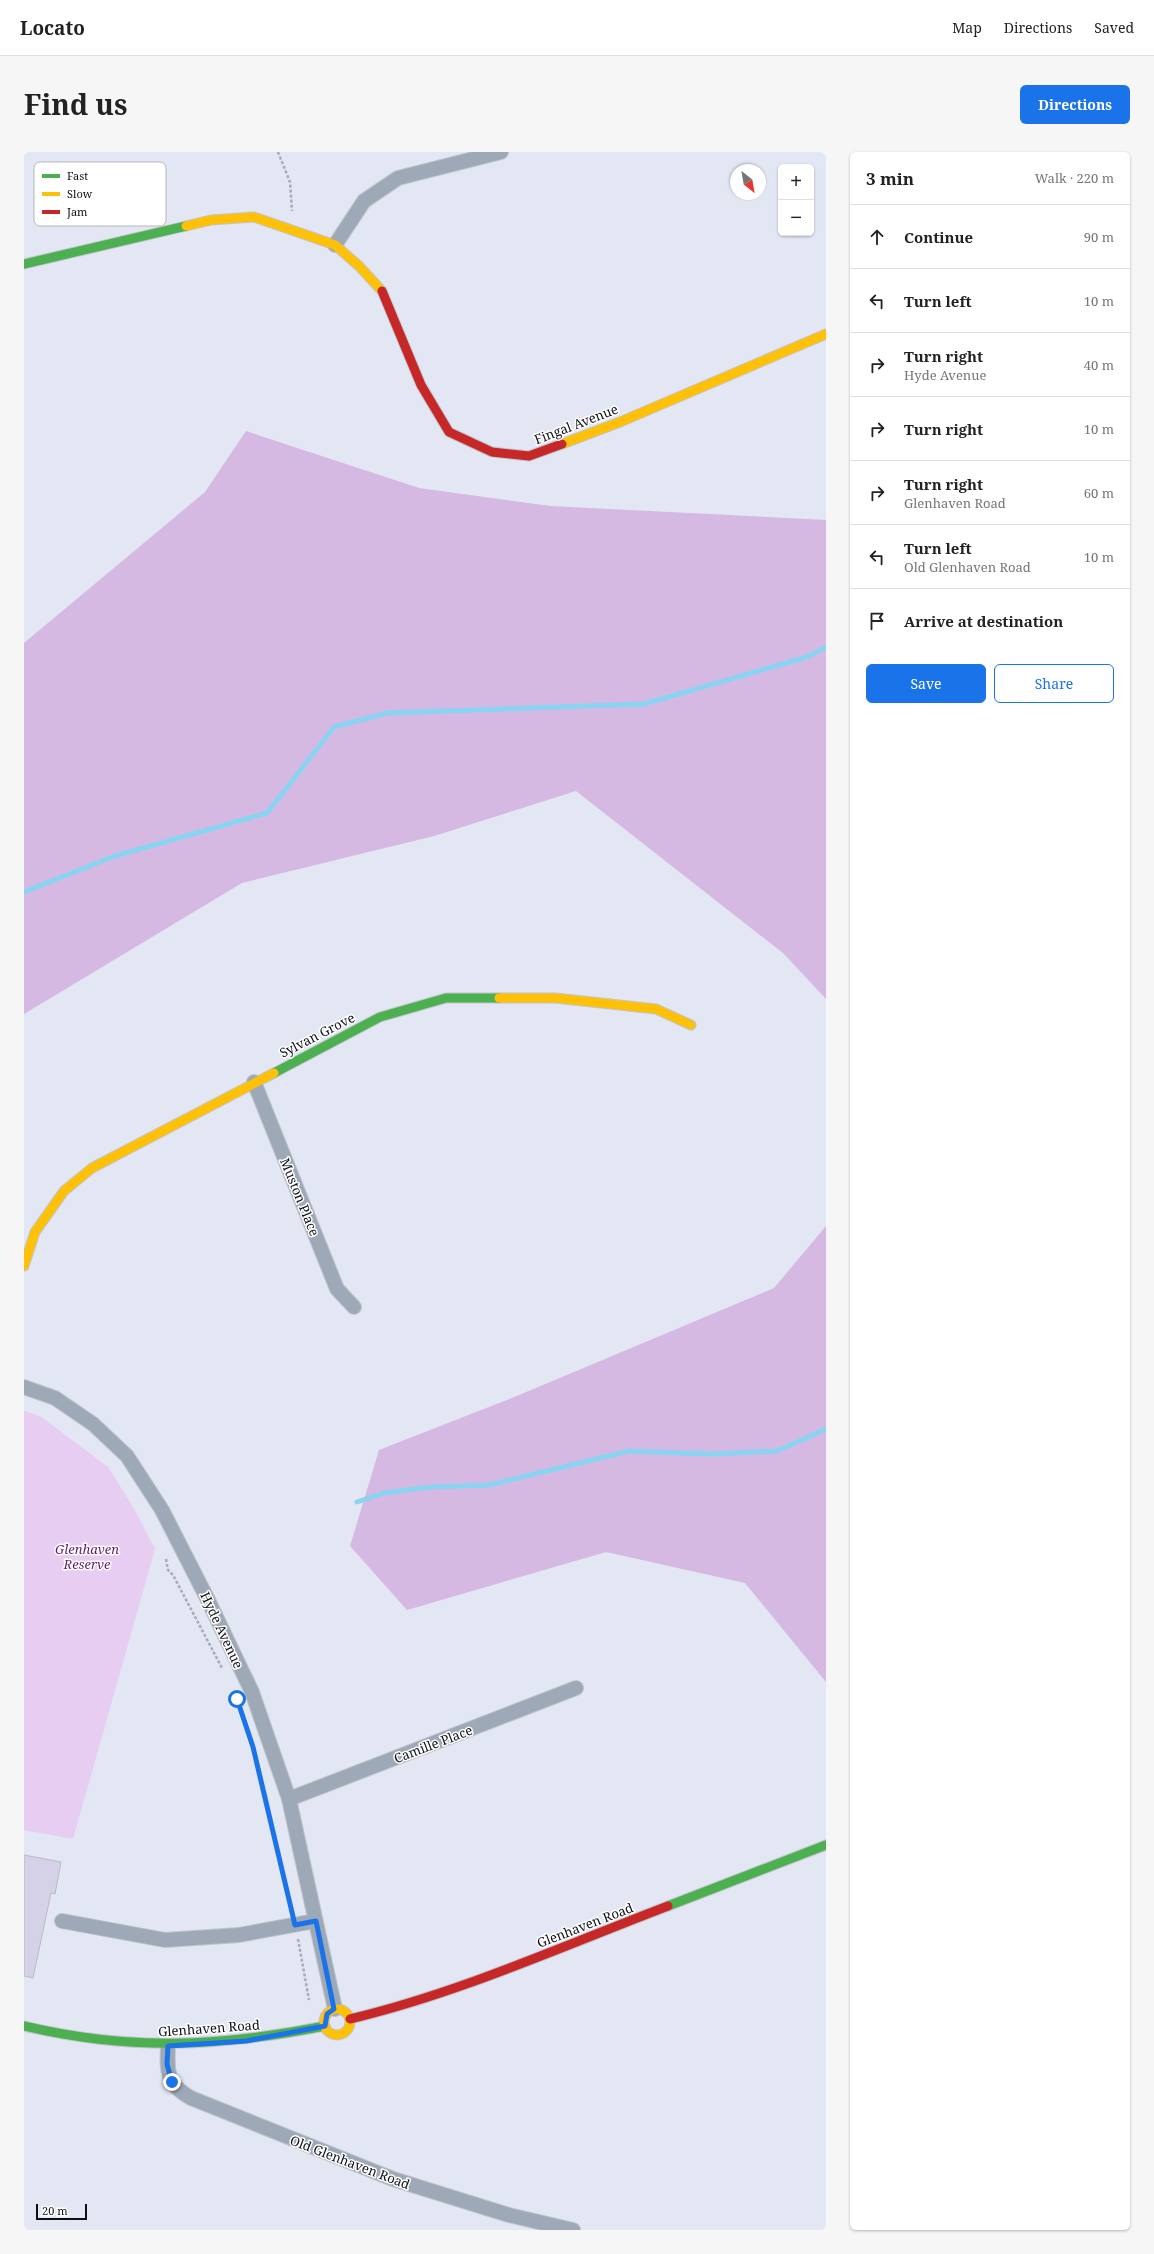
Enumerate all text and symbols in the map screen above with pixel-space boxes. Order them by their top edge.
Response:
text: Locato [20,15,85,41]
text: Map [952,18,982,37]
text: Directions [1004,18,1072,37]
text: Saved [1094,18,1134,37]
text: Find us [24,85,128,123]
button: Directions [1020,85,1130,124]
legend [34,162,166,226]
north arrow [730,164,766,200]
map controls [778,164,814,236]
button: + [778,164,814,200]
text: 3 min [866,167,914,190]
text: Fast [67,168,88,183]
text: Walk · 220 m [1035,169,1114,187]
text: Slow [67,186,93,201]
button: − [778,200,814,236]
text: Jam [66,204,88,219]
icon: ahead [866,226,888,248]
text: Continue [904,227,973,247]
text: 90 m [1084,228,1114,246]
icon: left [866,290,888,312]
text: Turn left [904,291,972,311]
text: 10 m [1084,292,1114,310]
text: Turn right [904,346,983,366]
icon: right [866,354,888,376]
text: 40 m [1084,356,1114,374]
text: Hyde Avenue [904,366,986,384]
street label: Fingal Avenue [532,400,621,448]
icon: right [866,418,888,440]
text: Turn right [904,419,983,439]
text: 10 m [1084,420,1114,438]
text: Turn right [904,474,983,494]
icon: right [866,482,888,504]
text: 60 m [1084,484,1114,502]
text: Glenhaven Road [904,494,1006,512]
text: Turn left [904,538,972,558]
icon: left [866,546,888,568]
text: 10 m [1084,548,1114,566]
text: Old Glenhaven Road [904,558,1031,576]
icon: arrive [866,610,888,632]
text: Arrive at destination [904,611,1063,631]
button: Save [866,664,986,703]
button: Share [994,664,1114,703]
street label: Sylvan Grove [276,1008,358,1062]
street label: Muston Place [276,1155,324,1239]
park label: Glenhaven Reserve [55,1540,119,1573]
street label: Hyde Avenue [196,1589,248,1671]
route start [228,1690,246,1708]
street label: Camille Place [391,1721,475,1767]
street label: Glenhaven Road [534,1898,636,1952]
street label: Glenhaven Road [158,2015,260,2041]
route end [163,2073,181,2091]
street label: Old Glenhaven Road [288,2131,412,2193]
scale bar [36,2202,87,2221]
text: 20 m [42,2203,68,2218]

